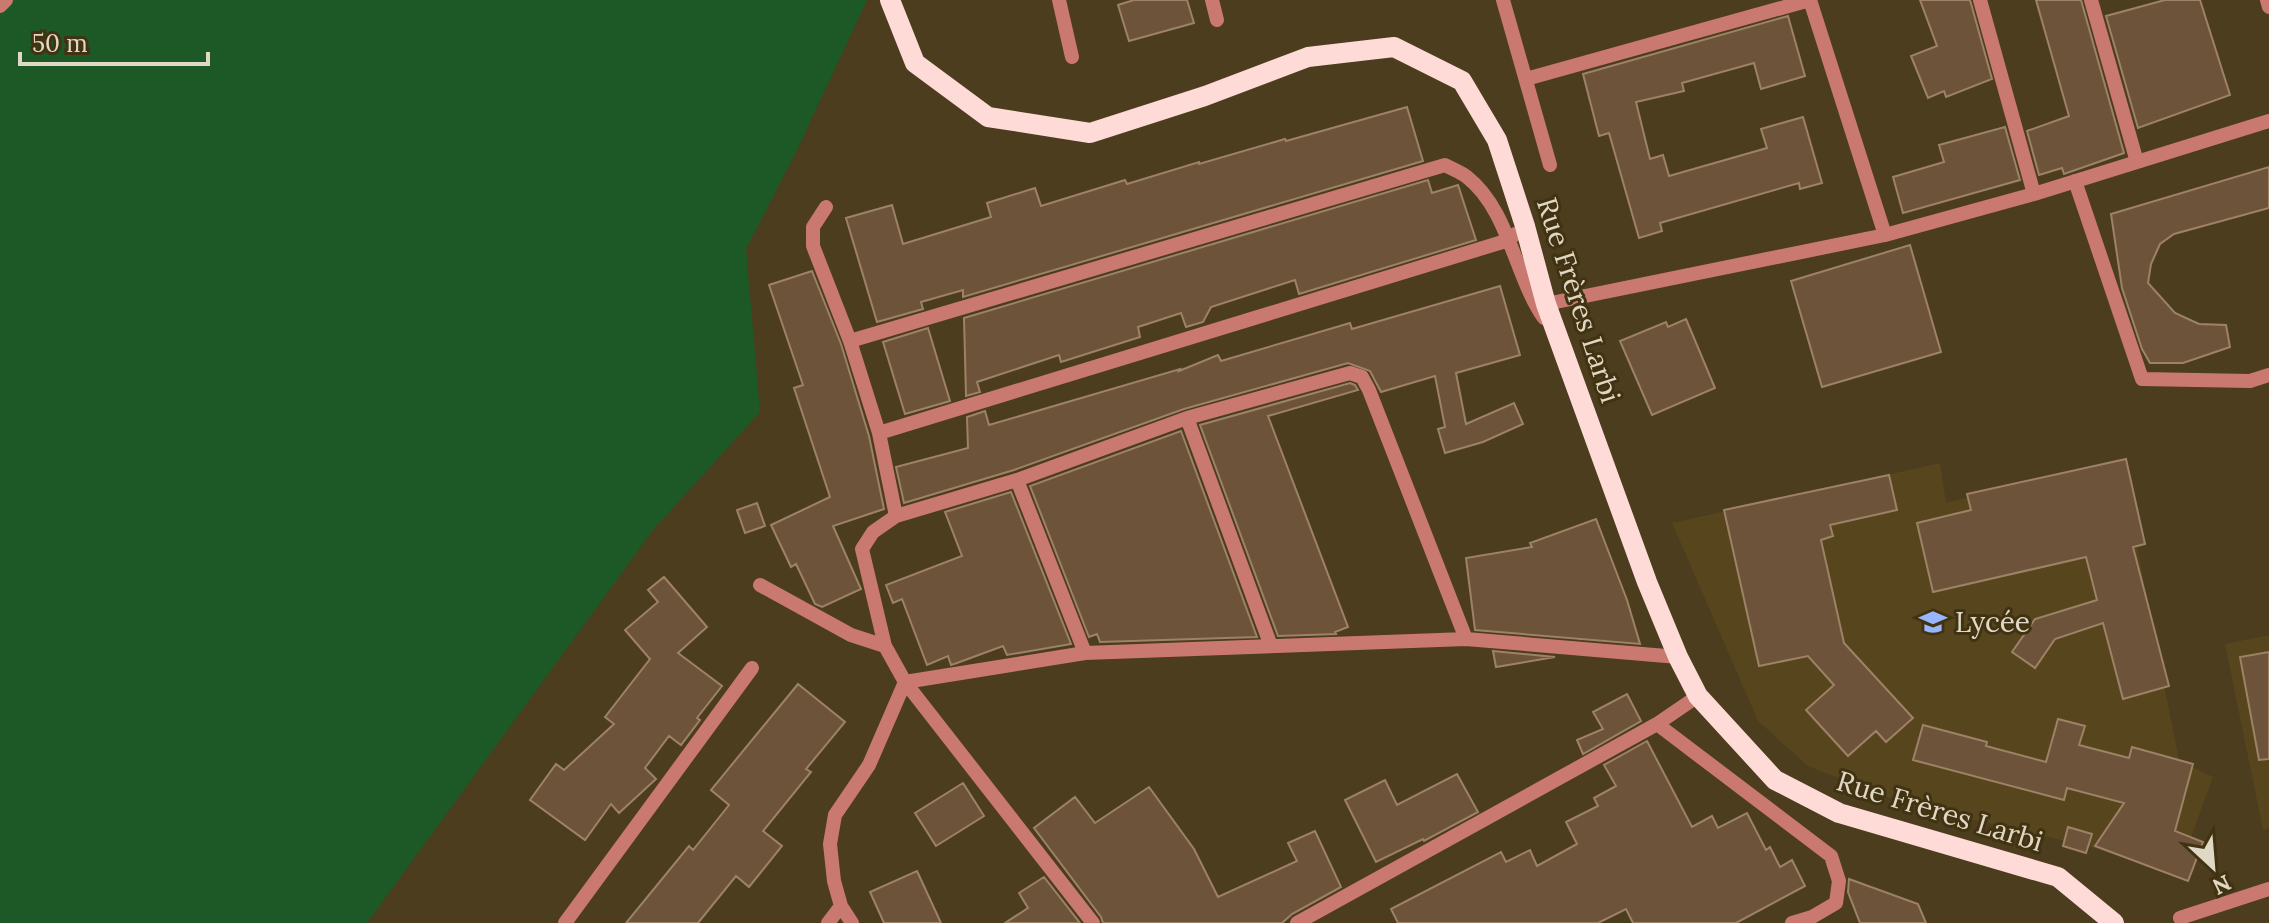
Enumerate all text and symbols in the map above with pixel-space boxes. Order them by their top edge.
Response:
scale bar [20,16,208,66]
text: 50 m [32,28,88,59]
street label: Rue Frères Larbi [1529,193,1629,407]
place label: Lycée [1955,604,2030,640]
school or university icon: Lycée [1918,607,1948,637]
street label: Rue Frères Larbi [1832,763,2048,859]
north arrow [2173,827,2253,907]
text: N [2208,869,2236,901]

